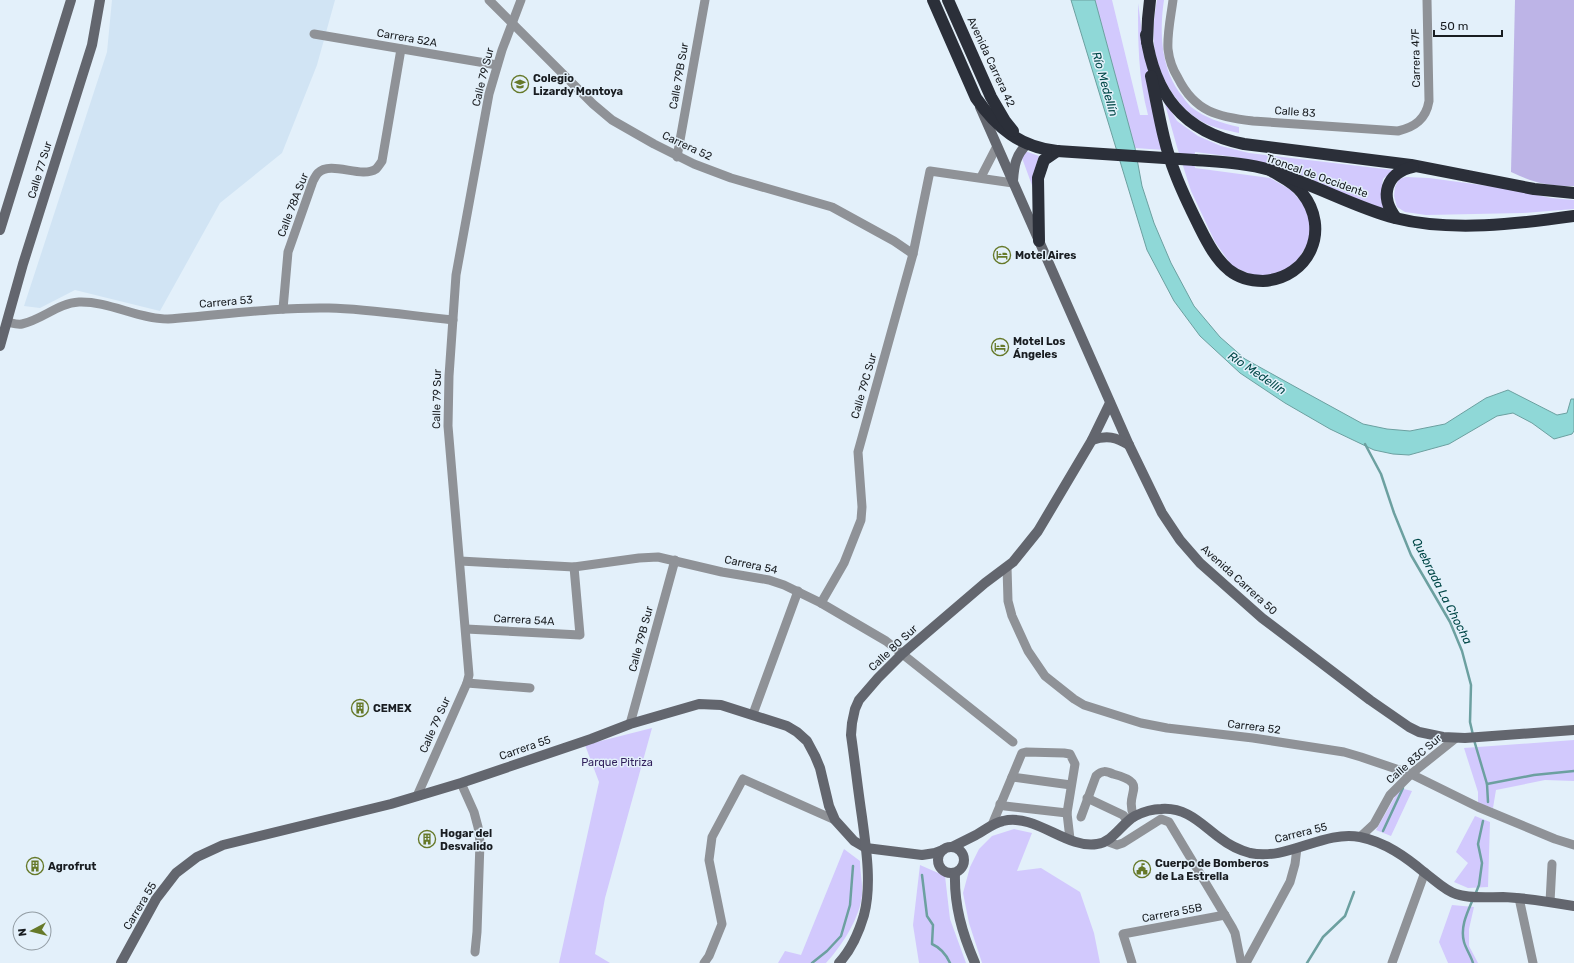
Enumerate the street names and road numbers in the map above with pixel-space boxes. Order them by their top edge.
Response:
street label: Avenida Carrera 42 [964,15,1018,109]
street label: Carrera 52A [376,26,439,50]
street label: Carrera 47F [1409,28,1423,88]
street label: Calle 79B Sur [667,41,691,110]
street label: Calle 79 Sur [469,45,497,108]
street label: Calle 83 [1274,104,1316,120]
street label: Carrera 52 [660,129,714,163]
street label: Calle 77 Sur [25,139,55,200]
street label: Troncal de Occidente [1264,152,1370,200]
street label: Calle 78A Sur [275,170,311,239]
street label: Carrera 53 [199,293,254,311]
street label: Calle 79C Sur [848,351,880,420]
street label: Calle 79 Sur [430,368,444,429]
street label: Avenida Carrera 50 [1198,542,1280,618]
street label: Carrera 54 [723,553,779,577]
street label: Calle 79B Sur [626,604,656,673]
street label: Carrera 54A [493,612,556,628]
street label: Calle 80 Sur [866,622,921,674]
street label: Calle 79 Sur [417,694,453,755]
street label: Carrera 52 [1227,717,1281,737]
street label: Calle 83C Sur [1384,731,1445,786]
street label: Carrera 55 [497,733,553,763]
street label: Carrera 55 [1273,820,1329,846]
street label: Carrera 55 [121,879,160,932]
street label: Carrera 55B [1141,901,1203,925]

